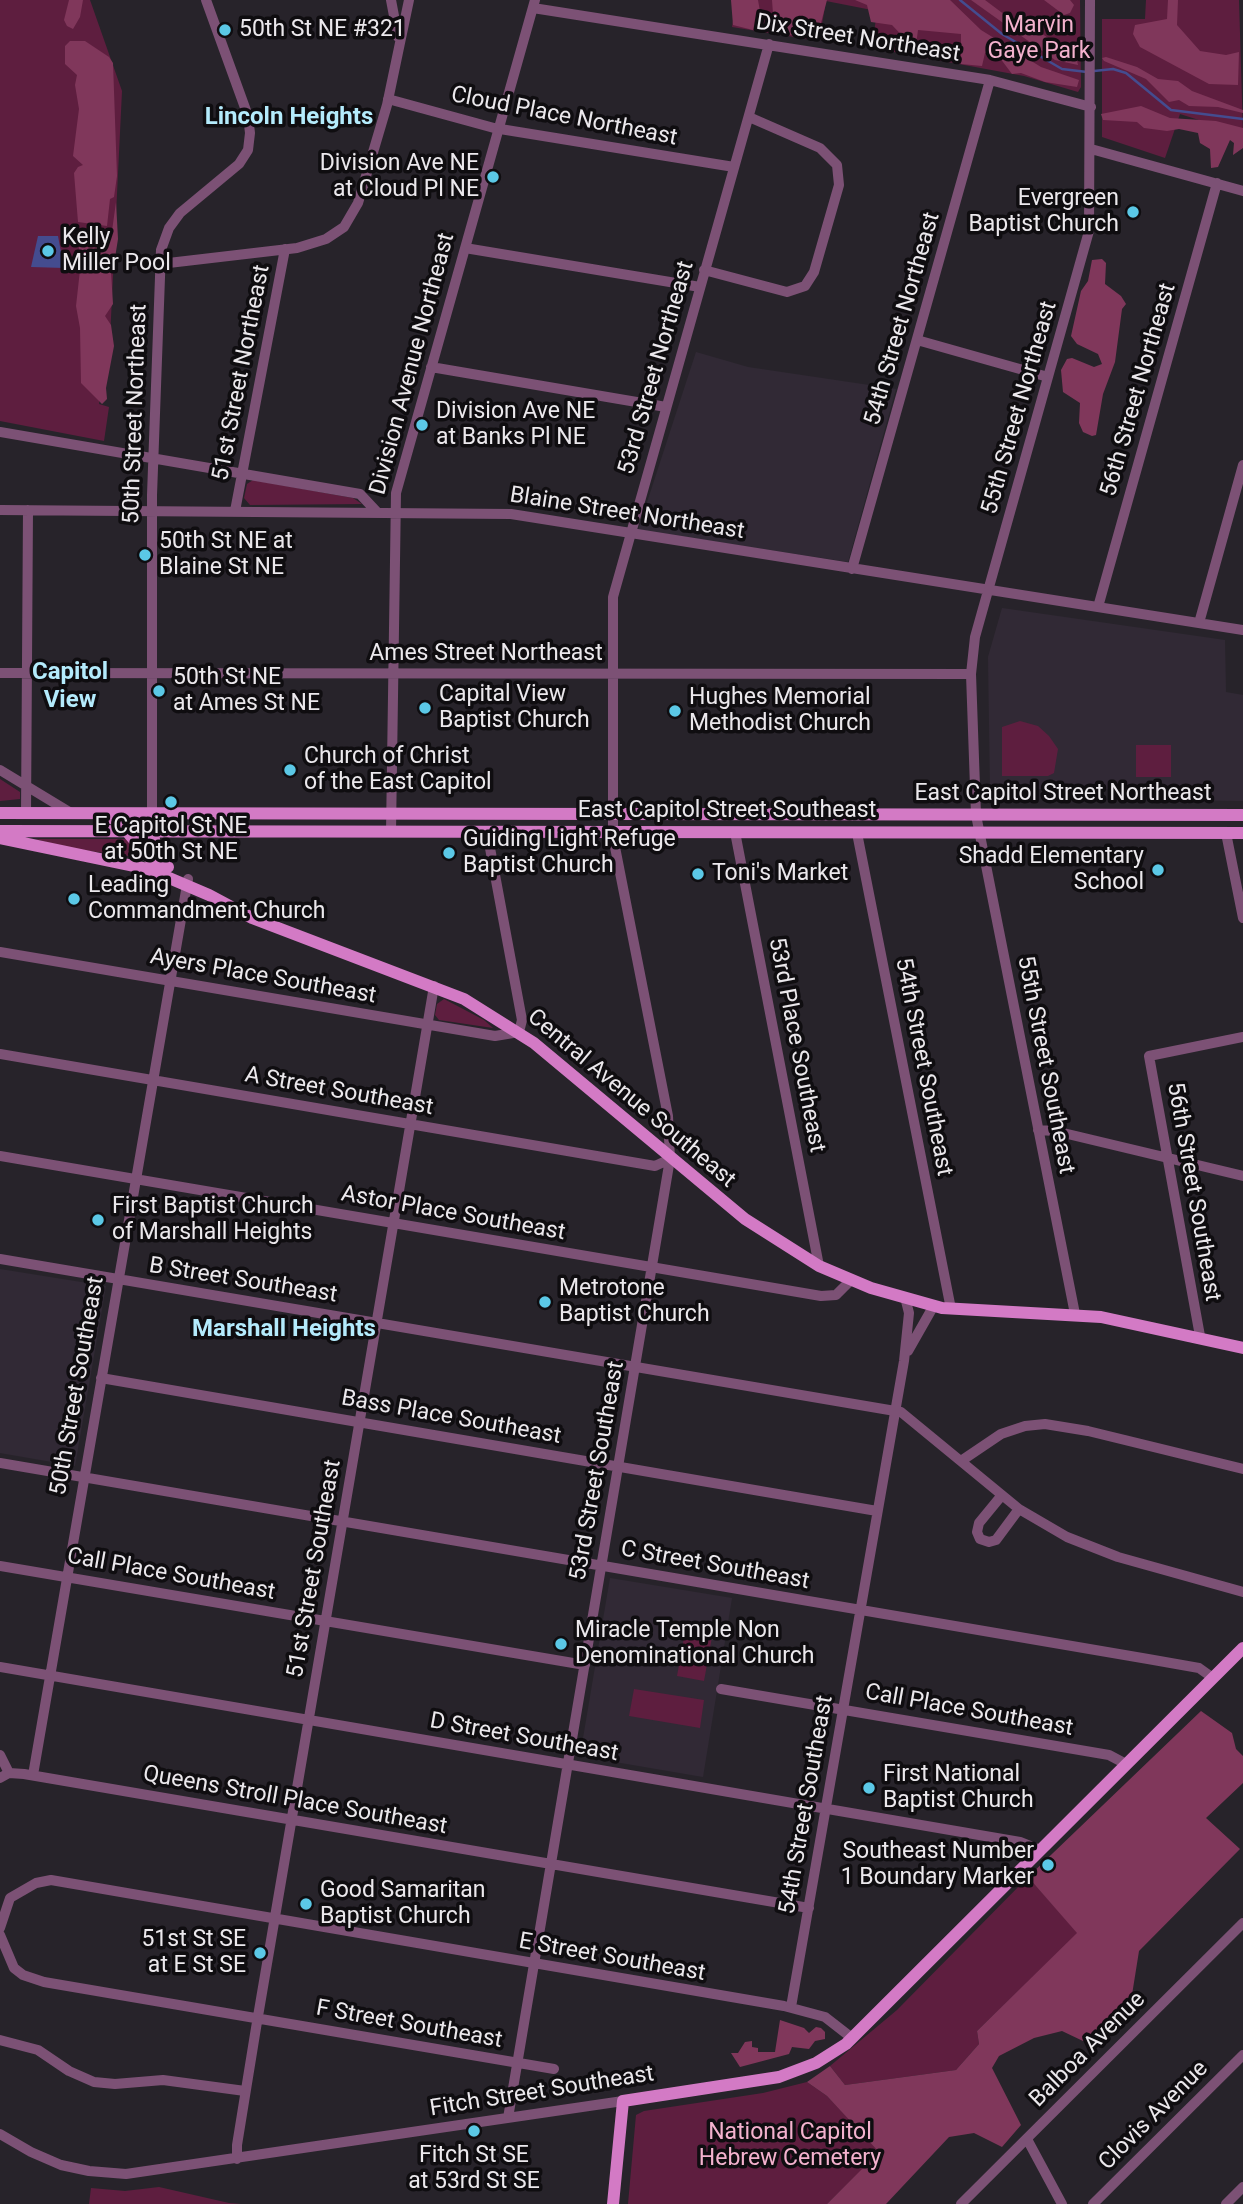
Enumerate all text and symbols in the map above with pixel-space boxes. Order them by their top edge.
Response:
street label: Dix Street Northeast [754,9,962,69]
park label: Marvin Gaye Park [988,12,1090,66]
place label: 50th St NE #321 [239,16,406,44]
marker: 50th St NE #321 [217,22,233,38]
street label: Cloud Place Northeast [449,82,679,152]
district label: Lincoln Heights [205,104,373,132]
place label: Division Ave NE at Cloud Pl NE [320,150,479,204]
marker: Division Ave NE at Cloud Pl NE [485,169,501,185]
place label: Evergreen Baptist Church [968,185,1119,239]
marker: Evergreen Baptist Church [1125,204,1141,220]
street label: 54th Street Northeast [859,209,947,429]
place label: Kelly Miller Pool [62,224,171,278]
street label: Division Avenue Northeast [365,230,461,498]
marker: Kelly Miller Pool [40,243,56,259]
street label: 53rd Street Northeast [613,258,701,478]
street label: 51st Street Northeast [208,263,276,483]
street label: 56th Street Northeast [1095,280,1183,500]
street label: 55th Street Northeast [976,298,1064,518]
street label: 50th Street Northeast [118,303,154,525]
place label: Division Ave NE at Banks Pl NE [436,398,595,452]
marker: Division Ave NE at Banks Pl NE [414,417,430,433]
street label: Blaine Street Northeast [508,482,746,546]
place label: 50th St NE at Blaine St NE [159,528,293,582]
marker: 50th St NE at Blaine St NE [137,547,153,563]
street label: Ames Street Northeast [369,640,603,668]
district label: Capitol View [32,659,108,715]
place label: 50th St NE at Ames St NE [173,664,320,718]
place label: Capital View Baptist Church [439,681,590,735]
marker: 50th St NE at Ames St NE [151,683,167,699]
place label: Hughes Memorial Methodist Church [689,684,871,738]
marker: Capital View Baptist Church [417,700,433,716]
marker: Hughes Memorial Methodist Church [667,703,683,719]
place label: Church of Christ of the East Capitol [304,743,492,797]
marker: Church of Christ of the East Capitol [282,762,298,778]
street label: East Capitol Street Northeast [915,780,1211,808]
marker: E Capitol St NE at 50th St NE [163,794,179,810]
street label: East Capitol Street Southeast [578,797,876,825]
place label: E Capitol St NE at 50th St NE [95,813,247,867]
place label: Guiding Light Refuge Baptist Church [463,826,676,880]
place label: Shadd Elementary School [959,843,1144,897]
marker: Guiding Light Refuge Baptist Church [441,845,457,861]
place label: Toni's Market [712,860,848,888]
marker: Shadd Elementary School [1150,862,1166,878]
marker: Toni's Market [690,866,706,882]
place label: Leading Commandment Church [88,872,326,926]
marker: Leading Commandment Church [66,891,82,907]
street label: 53rd Place Southeast [762,935,830,1155]
street label: Ayers Place Southeast [148,944,378,1010]
street label: 55th Street Southeast [1010,953,1080,1177]
street label: 54th Street Southeast [888,955,958,1179]
street label: Central Avenue Southeast [521,1004,741,1194]
street label: A Street Southeast [243,1062,435,1122]
street label: 56th Street Southeast [1160,1080,1226,1304]
street label: Astor Place Southeast [339,1181,567,1247]
place label: First Baptist Church of Marshall Heights [112,1193,314,1247]
marker: First Baptist Church of Marshall Heights [90,1212,106,1228]
street label: B Street Southeast [147,1252,339,1310]
street label: 50th Street Southeast [45,1274,111,1498]
place label: Metrotone Baptist Church [559,1275,710,1329]
marker: Metrotone Baptist Church [537,1294,553,1310]
district label: Marshall Heights [192,1316,376,1344]
street label: 53rd Street Southeast [565,1359,631,1583]
street label: Bass Place Southeast [339,1385,563,1451]
street label: 51st Street Southeast [282,1458,348,1680]
street label: C Street Southeast [619,1536,811,1596]
street label: Call Place Southeast [65,1543,277,1607]
place label: Miracle Temple Non Denominational Church [575,1617,814,1671]
marker: Miracle Temple Non Denominational Church [553,1636,569,1652]
street label: Call Place Southeast [863,1679,1075,1743]
street label: 54th Street Southeast [774,1693,840,1917]
street label: D Street Southeast [428,1708,620,1768]
street label: Queens Stroll Place Southeast [141,1761,449,1841]
place label: First National Baptist Church [883,1761,1034,1815]
marker: First National Baptist Church [861,1780,877,1796]
place label: Southeast Number 1 Boundary Marker [841,1838,1034,1892]
marker: Southeast Number 1 Boundary Marker [1040,1857,1056,1873]
place label: Good Samaritan Baptist Church [320,1877,486,1931]
marker: Good Samaritan Baptist Church [298,1896,314,1912]
place label: 51st St SE at E St SE [141,1926,246,1980]
street label: E Street Southeast [517,1928,707,1988]
marker: 51st St SE at E St SE [252,1945,268,1961]
street label: Balboa Avenue [1025,1987,1151,2113]
street label: F Street Southeast [314,1995,504,2055]
street label: Clovis Avenue [1094,2056,1214,2176]
street label: Fitch Street Southeast [428,2061,656,2123]
park label: National Capitol Hebrew Cemetery [699,2119,881,2173]
marker: Fitch St SE at 53rd St SE [466,2123,482,2139]
place label: Fitch St SE at 53rd St SE [408,2142,540,2196]

